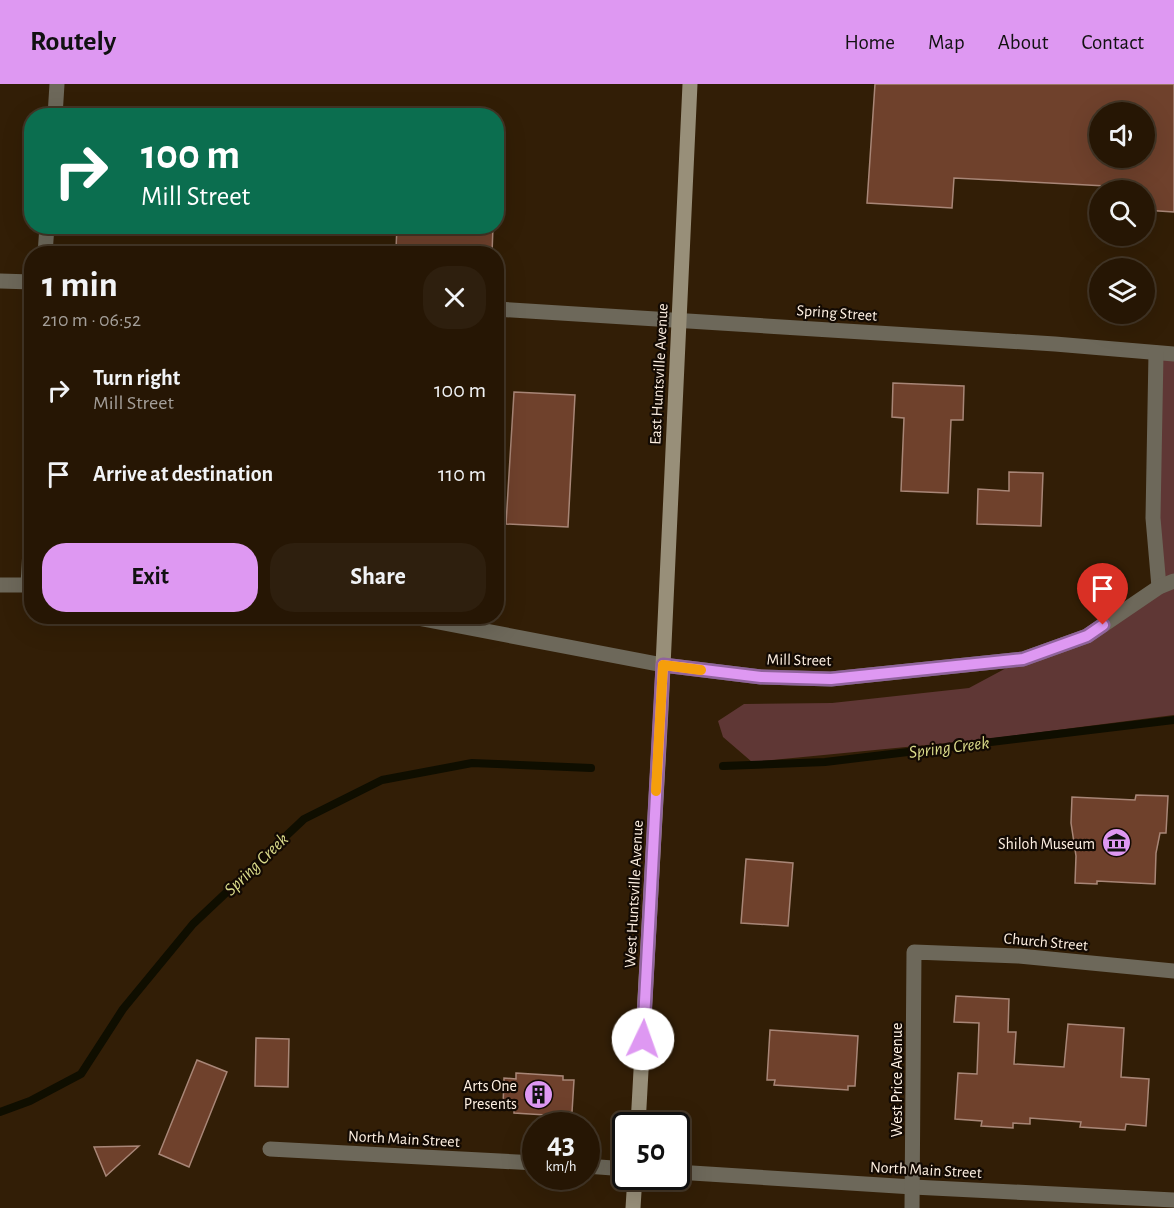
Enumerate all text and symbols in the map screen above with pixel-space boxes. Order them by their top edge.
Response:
text: Routely [30,28,116,56]
text: Home [844,32,895,53]
text: Map [928,32,965,53]
text: About [998,32,1048,53]
text: Contact [1081,32,1144,53]
map controls [1089,102,1155,324]
button: sound [1089,102,1155,168]
icon: right [42,132,120,210]
text: 100 m [141,134,240,176]
button: search [1089,180,1155,246]
text: Mill Street [141,183,250,210]
button: layers [1089,258,1155,324]
button: close [423,266,486,329]
text: 1 min [42,267,118,303]
street label: Spring Street [796,302,878,324]
street label: East Huntsville Avenue [647,303,671,445]
text: 210 m · 06:52 [42,310,141,330]
text: Turn right [93,367,180,389]
icon: right [42,374,75,407]
text: 100 m [434,379,486,401]
text: Mill Street [93,393,174,413]
icon: arrive [42,458,75,491]
text: Arrive at destination [93,463,273,485]
text: 110 m [438,463,486,485]
button: Exit [42,543,258,612]
button: Share [270,543,486,612]
pin [1077,563,1128,625]
icon: arrive [1086,572,1119,605]
street label: Mill Street [766,651,831,669]
water label: Spring Creek [908,734,990,762]
street label: West Huntsville Avenue [622,820,646,968]
museum icon: Shiloh Museum [1100,827,1132,859]
water label: Spring Creek [221,830,292,899]
place label: Shiloh Museum [998,836,1095,852]
street label: Church Street [1003,930,1089,954]
position arrow [611,1007,675,1071]
street label: West Price Avenue [889,1023,905,1137]
place label: Arts One Presents [463,1078,517,1112]
building icon: Arts One Presents [522,1078,554,1110]
speed limit sign: 50 [612,1112,690,1190]
street label: North Main Street [348,1128,460,1150]
text: 43 [547,1129,575,1159]
text: km/h [546,1159,576,1174]
street label: North Main Street [870,1159,982,1181]

